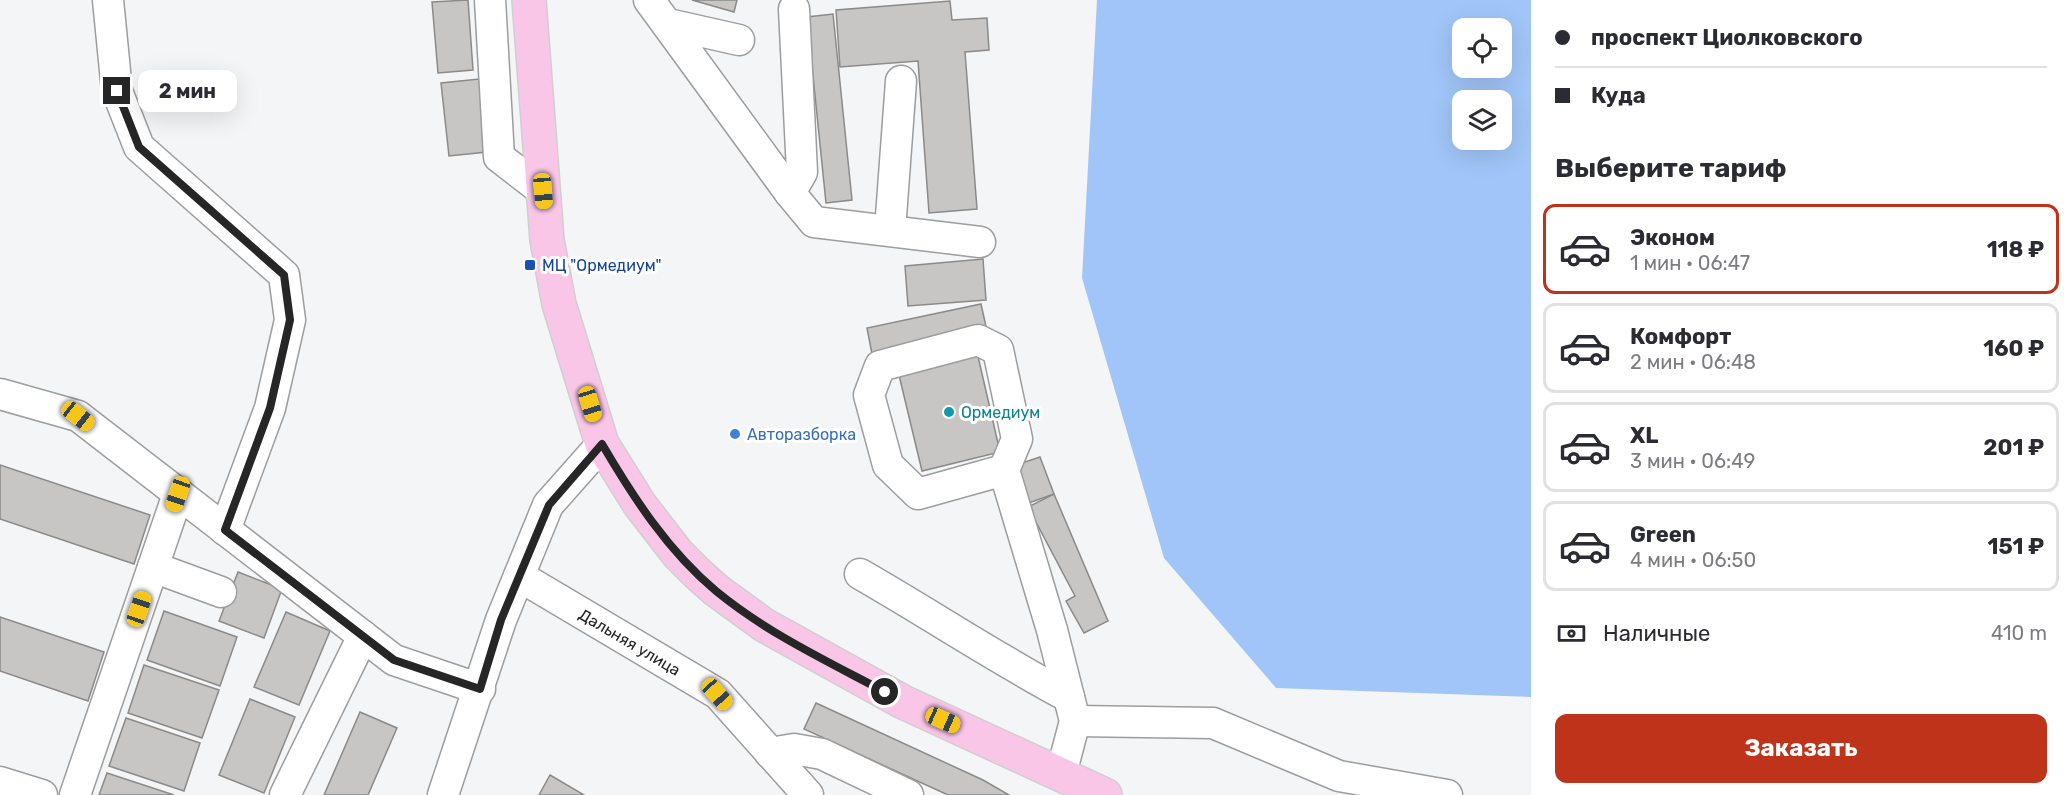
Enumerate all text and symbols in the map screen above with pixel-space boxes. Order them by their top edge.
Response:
map controls [1452,18,1512,150]
button: locate [1452,18,1512,78]
text: проспект Циолковского [1591,24,1863,51]
callout: 2 мин [138,70,237,112]
route end [103,77,130,104]
text: 2 мин [159,79,216,103]
text: Куда [1591,82,1646,109]
button: layers [1452,90,1512,150]
text: Выберите тариф [1555,152,1786,184]
car [532,172,554,210]
icon: car [1558,222,1612,276]
text: Эконом [1630,224,1715,251]
text: 118 ₽ [1987,236,2044,263]
text: 1 мин · 06:47 [1630,251,1750,275]
place label: МЦ "Ормедиум" [542,256,661,275]
marker: МЦ "Ормедиум" [523,258,537,272]
icon: car [1558,321,1612,375]
text: Комфорт [1630,323,1731,350]
text: 160 ₽ [1983,335,2044,362]
text: 2 мин · 06:48 [1630,350,1756,374]
car [576,384,604,424]
car [58,398,98,434]
place label: Ормедиум [961,403,1040,422]
marker: Ормедиум [942,405,956,419]
icon: car [1558,420,1612,474]
text: XL [1630,422,1658,449]
place label: Авторазборка [747,425,856,444]
marker: Авторазборка [728,427,742,441]
text: 201 ₽ [1983,434,2044,461]
text: 3 мин · 06:49 [1630,449,1755,473]
car [164,474,192,514]
icon: car [1558,519,1612,573]
text: Green [1630,521,1696,548]
text: 151 ₽ [1988,533,2044,560]
text: 4 мин · 06:50 [1630,548,1756,572]
car [125,589,153,629]
street label: Дальняя улица [576,605,684,680]
icon: cash [1555,617,1588,650]
text: Наличные [1603,620,1710,647]
text: 410 m [1991,621,2047,645]
car [698,675,736,713]
route start [871,678,898,705]
car [923,704,963,736]
button: Заказать [1555,714,2047,783]

